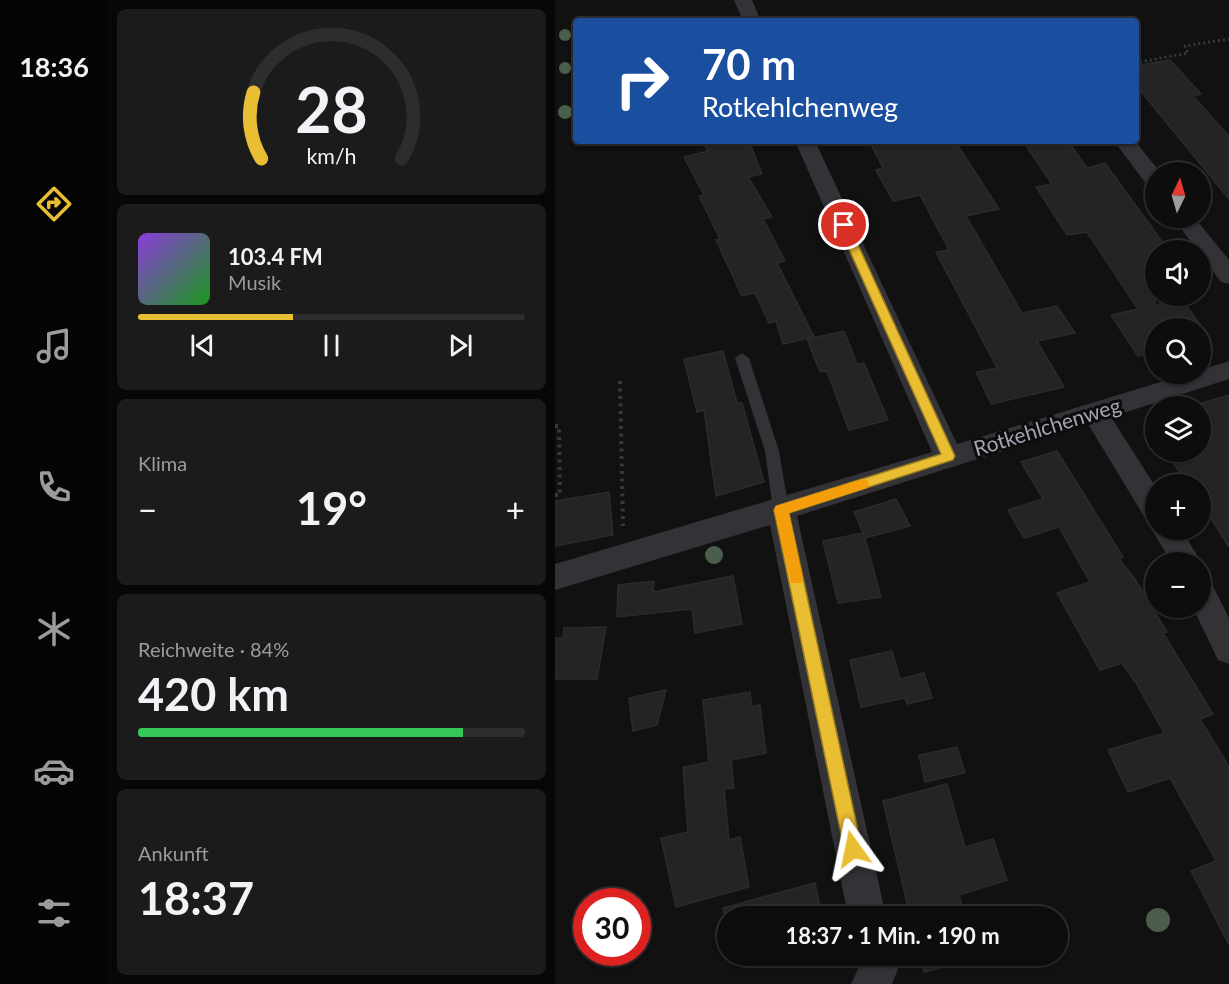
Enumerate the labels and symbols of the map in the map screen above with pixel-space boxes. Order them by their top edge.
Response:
north arrow [1145,162,1211,228]
pin [818,199,869,250]
street label: Rotkehlchenweg [970,392,1124,460]
position arrow [821,817,885,881]
speed limit sign: 30 [573,888,651,966]

